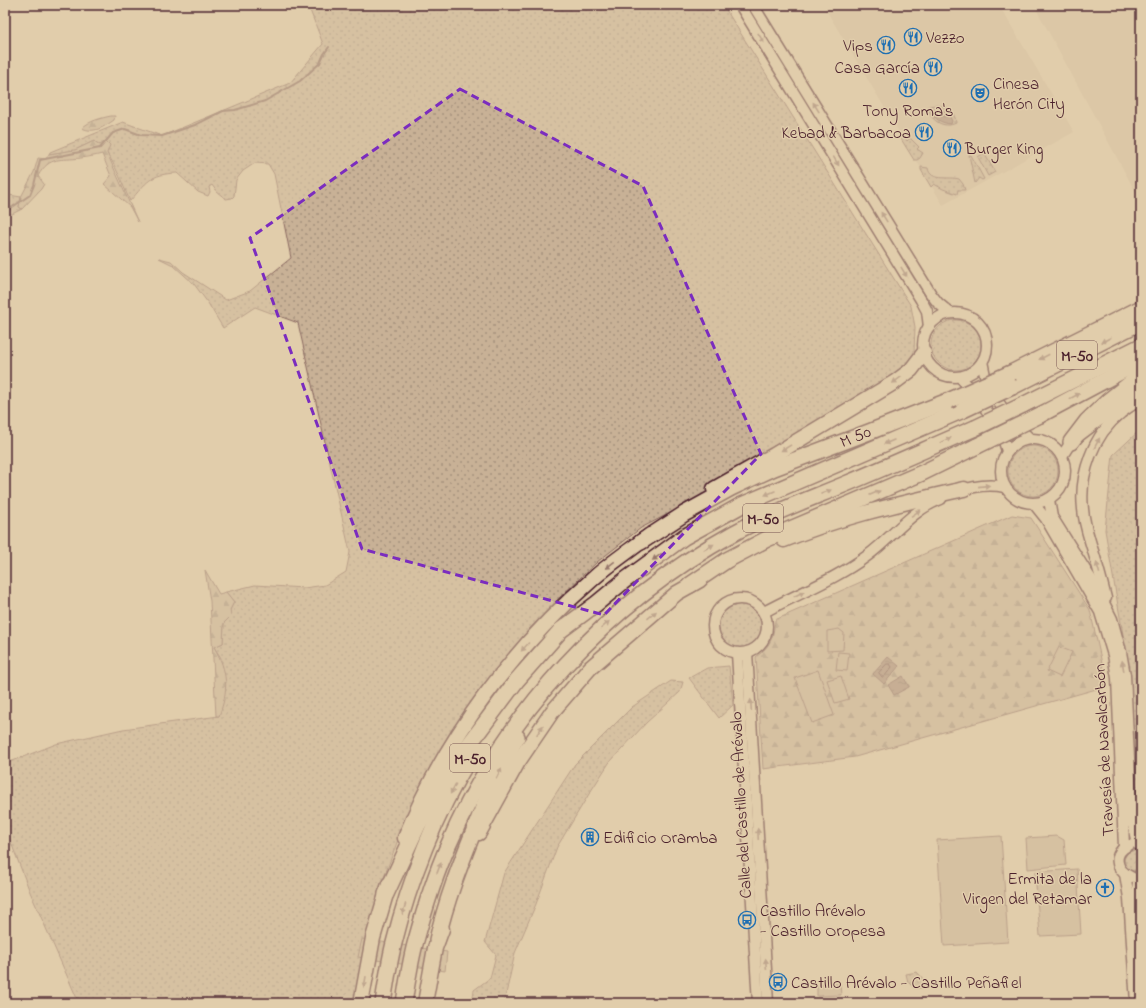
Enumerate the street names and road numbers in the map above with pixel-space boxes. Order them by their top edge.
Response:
road number: M-50 [1057,341,1097,369]
street label: M 50 [836,420,875,455]
road number: M-50 [743,504,783,532]
street label: Travesía de Navalcarbón [1087,663,1122,837]
street label: Calle del Castillo de Arévalo [724,711,759,899]
road number: M-50 [450,744,490,772]

